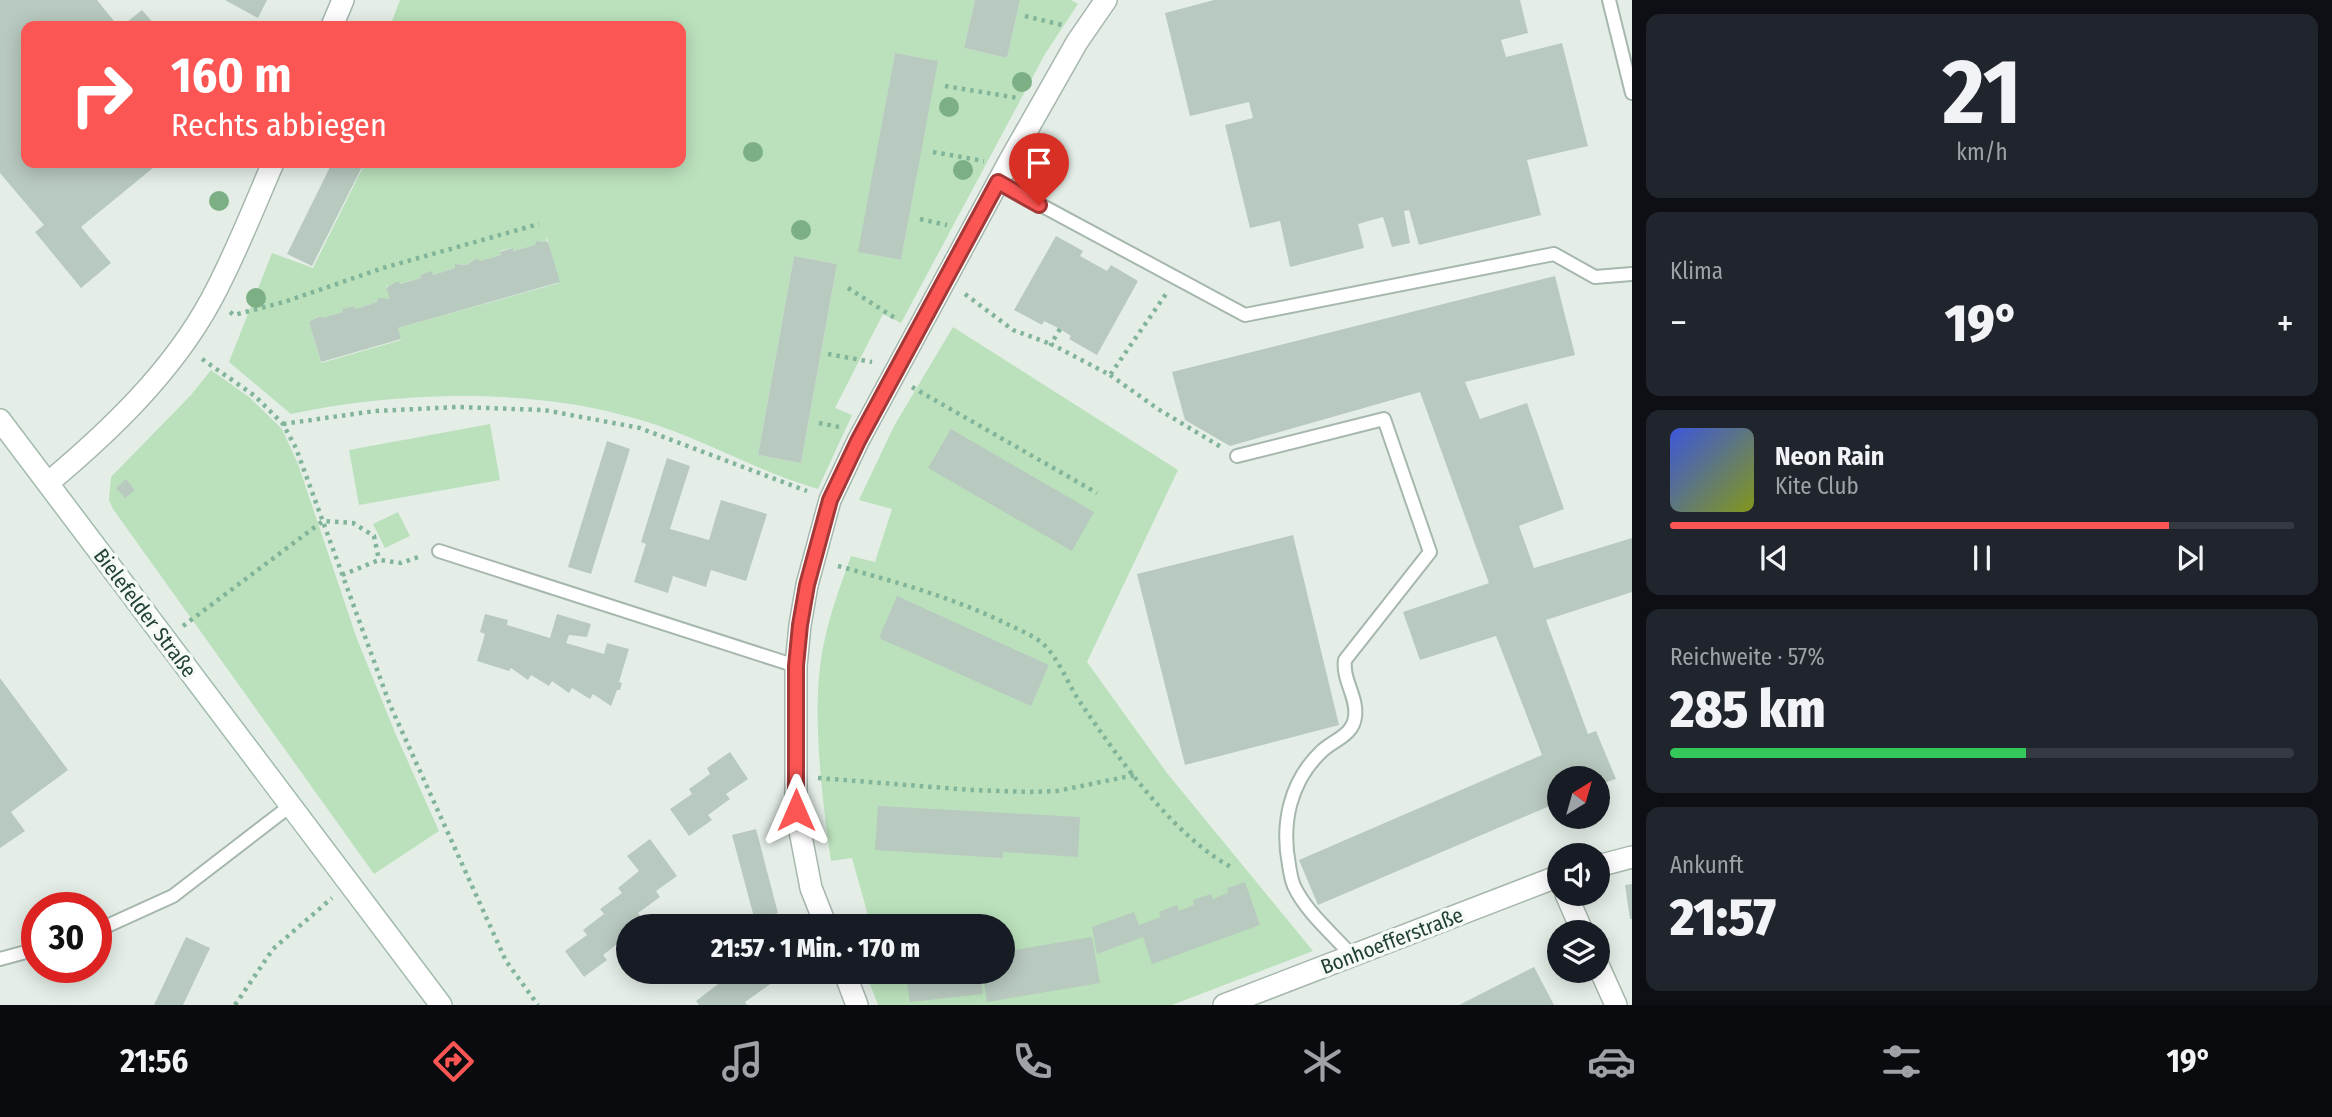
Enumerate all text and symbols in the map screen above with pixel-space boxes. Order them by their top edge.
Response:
text: 21 [1942,38,2022,147]
text: 160 m [171,46,292,105]
icon: right [56,49,147,140]
text: Rechts abbiegen [171,106,387,144]
pin [1009,133,1069,205]
text: km/h [1956,138,2008,166]
icon: arrive [1020,144,1058,182]
text: Klima [1670,257,1723,285]
text: 19° [1945,292,2019,355]
text: − [1670,300,1687,346]
text: + [2277,300,2294,346]
text: Neon Rain [1775,441,1884,472]
text: Kite Club [1775,472,1859,500]
icon: previous [1755,539,1793,577]
icon: pause [1963,539,2001,577]
icon: next [2171,539,2209,577]
street label: Bielefelder Straße [88,543,202,683]
text: Reichweite · 57% [1670,643,1825,671]
text: 285 km [1670,678,1826,741]
north arrow [1547,766,1610,830]
map controls [1547,766,1610,983]
position arrow [759,773,833,847]
button: sound [1547,843,1610,906]
text: Ankunft [1670,851,1744,879]
text: 21:57 [1670,886,1776,949]
speed limit sign: 30 [21,892,112,983]
street label: Bonhoefferstraße [1317,902,1467,980]
button: layers [1547,920,1610,983]
text: 21:57 · 1 Min. · 170 m [711,933,920,964]
icon: directions [429,1037,478,1086]
icon: music [718,1037,767,1086]
icon: phone [1008,1037,1057,1086]
icon: climate [1298,1037,1347,1086]
icon: car [1587,1037,1636,1086]
icon: filters [1877,1037,1926,1086]
text: 21:56 [120,1042,188,1080]
text: 19° [2167,1042,2212,1080]

